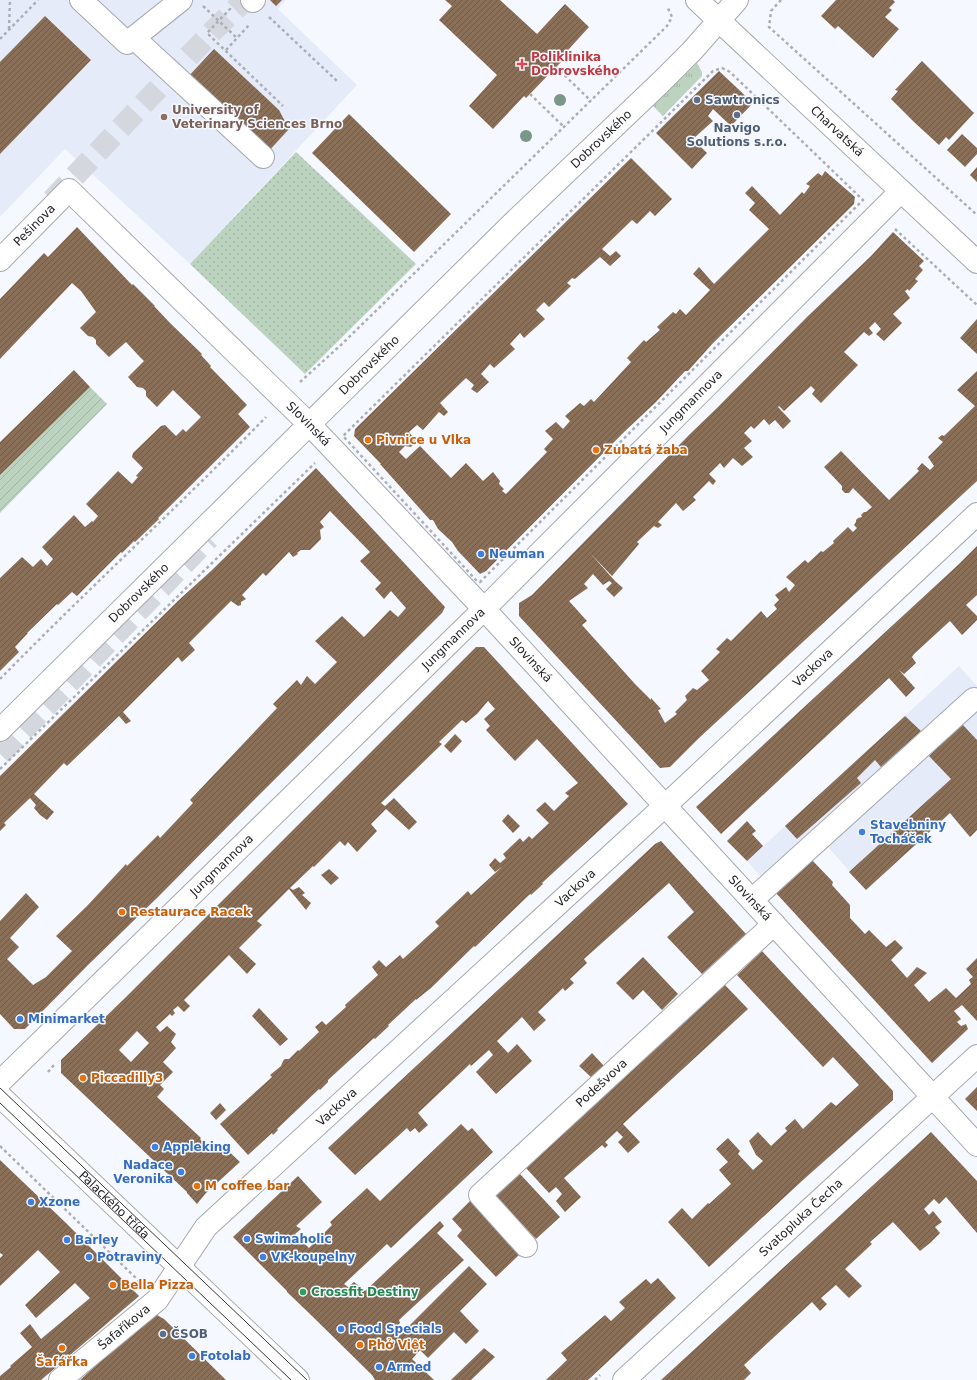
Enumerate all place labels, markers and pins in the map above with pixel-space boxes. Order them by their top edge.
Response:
place label: Poliklinika Dobrovského [531,50,620,78]
marker: Poliklinika Dobrovského [516,58,528,70]
place label: Sawtronics [705,93,780,107]
marker: Sawtronics [692,95,702,105]
place label: University of Veterinary Sciences Brno [172,103,342,131]
marker: Navigo Solutions s.r.o. [732,110,742,120]
marker: University of Veterinary Sciences Brno [159,112,169,122]
place label: Navigo Solutions s.r.o. [687,121,787,149]
place label: Pivnice u Vlka [376,433,471,447]
marker: Pivnice u Vlka [363,435,373,445]
place label: Zubatá žaba [604,443,688,457]
marker: Zubatá žaba [591,445,601,455]
place label: Neuman [489,547,545,561]
marker: Neuman [476,549,486,559]
place label: Stavebniny Tocháček [870,818,946,846]
marker: Stavebniny Tocháček [857,827,867,837]
place label: Restaurace Racek [130,905,252,919]
marker: Restaurace Racek [117,907,127,917]
place label: Minimarket [28,1012,105,1026]
marker: Minimarket [15,1014,25,1024]
place label: Piccadilly3 [91,1071,163,1085]
marker: Piccadilly3 [78,1073,88,1083]
place label: Appleking [163,1140,231,1154]
marker: Appleking [150,1142,160,1152]
place label: Nadace Veronika [113,1158,173,1186]
marker: Nadace Veronika [176,1167,186,1177]
place label: M coffee bar [205,1179,289,1193]
marker: M coffee bar [192,1181,202,1191]
place label: Xzone [39,1195,80,1209]
marker: Xzone [26,1197,36,1207]
place label: Swimaholic [255,1232,332,1246]
place label: Barley [75,1233,118,1247]
marker: Swimaholic [242,1234,252,1244]
marker: Barley [62,1235,72,1245]
place label: Potraviny [97,1250,162,1264]
place label: VK-koupelny [271,1250,355,1264]
marker: Potraviny [84,1252,94,1262]
marker: VK-koupelny [258,1252,268,1262]
place label: Bella Pizza [121,1278,194,1292]
marker: Bella Pizza [108,1280,118,1290]
place label: Crossfit Destiny [311,1285,419,1299]
marker: Crossfit Destiny [298,1287,308,1297]
place label: Food Specials [349,1322,442,1336]
marker: Food Specials [336,1324,346,1334]
place label: ČSOB [171,1326,208,1341]
marker: ČSOB [158,1329,168,1339]
place label: Phở Việt [368,1338,425,1352]
marker: Phở Việt [355,1340,365,1350]
marker: Šafářka [57,1343,67,1353]
place label: Fotolab [200,1349,251,1363]
marker: Fotolab [187,1351,197,1361]
place label: Šafářka [36,1354,88,1369]
place label: Armed [387,1360,431,1374]
marker: Armed [374,1362,384,1372]

